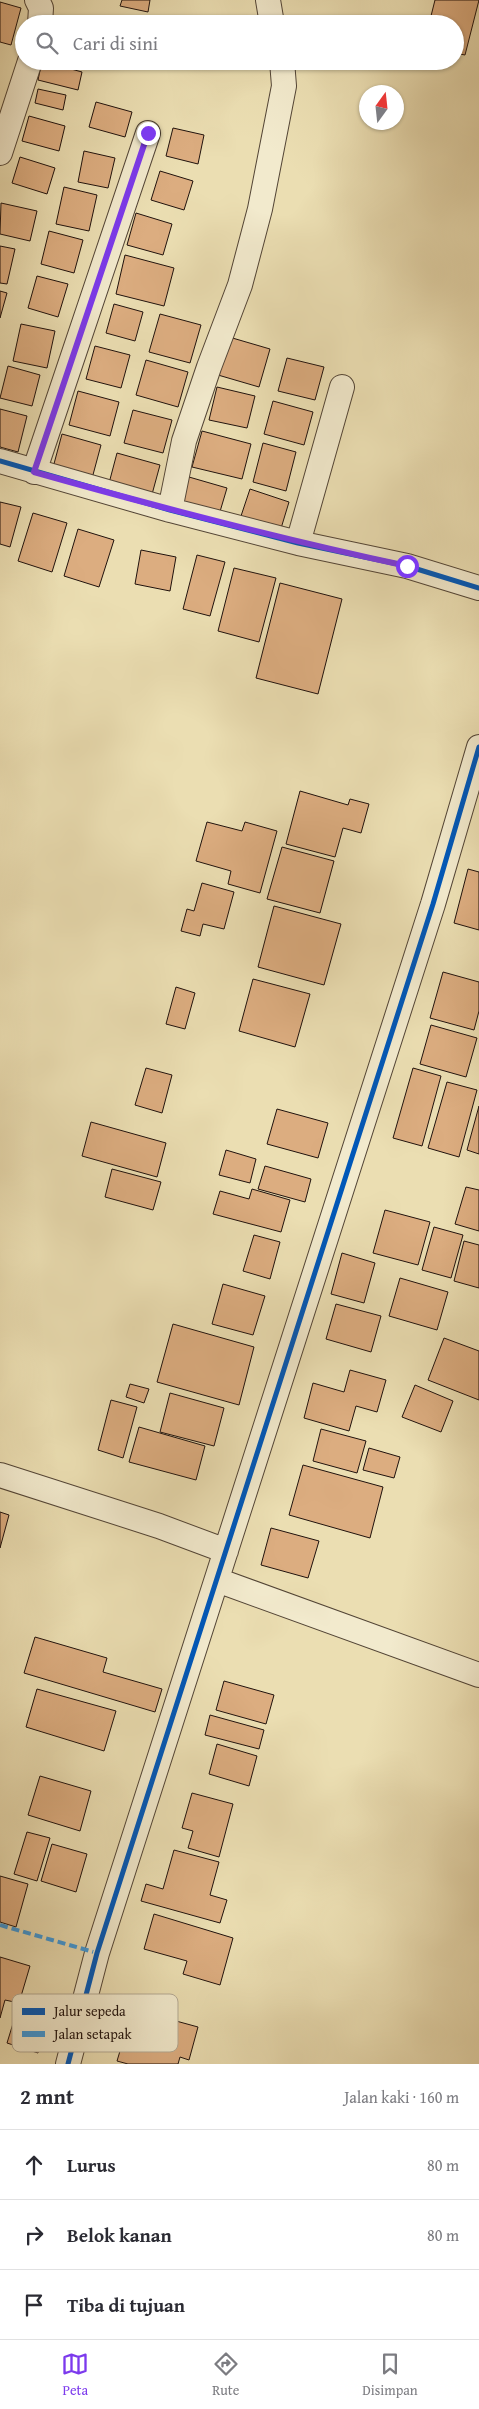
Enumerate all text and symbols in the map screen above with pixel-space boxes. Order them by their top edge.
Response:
search box [15,15,464,70]
icon: search [33,29,61,57]
text: Cari di sini [73,29,158,57]
north arrow [359,85,404,130]
route end [137,122,160,145]
route start [396,555,419,578]
legend [12,1994,178,2052]
text: Jalur sepeda [52,2001,126,2021]
text: Jalan setapak [52,2024,132,2044]
text: 2 mnt [20,2081,74,2112]
text: Jalan kaki · 160 m [344,2085,459,2109]
icon: ahead [20,2151,48,2179]
text: Lurus [67,2151,116,2179]
text: 80 m [427,2153,459,2177]
icon: right [20,2221,48,2249]
text: Belok kanan [67,2221,172,2249]
text: 80 m [427,2223,459,2247]
icon: arrive [20,2291,48,2319]
text: Tiba di tujuan [67,2291,185,2319]
tab: Peta [61,2350,89,2400]
tab: Rute [212,2350,240,2400]
tab: Disimpan [362,2350,418,2400]

